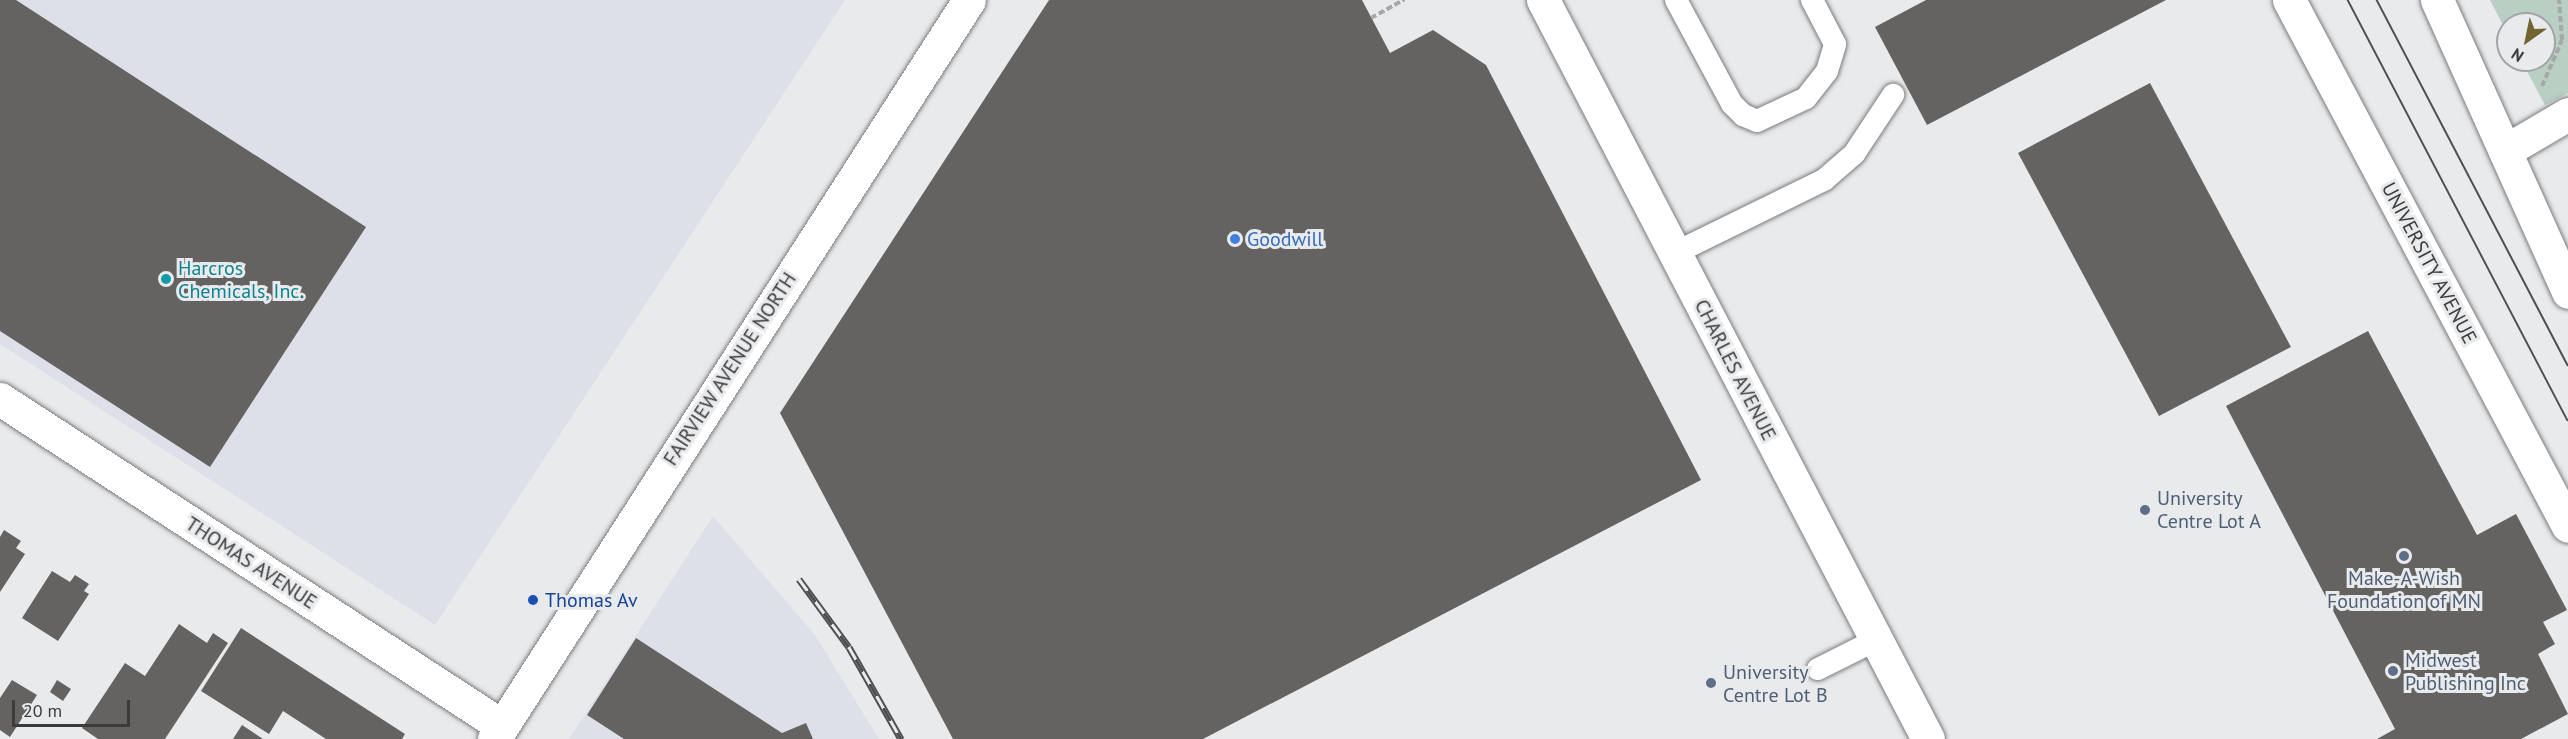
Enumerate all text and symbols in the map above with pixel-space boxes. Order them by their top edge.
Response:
north arrow [2496,12,2556,72]
text: N [2507,44,2527,67]
street label: UNIVERSITY AVENUE [2376,178,2482,348]
place label: Goodwill [1247,227,1323,251]
marker: Goodwill [1228,232,1242,246]
place label: Harcros Chemicals, Inc. [178,256,305,303]
street label: FAIRVIEW AVENUE NORTH [658,268,802,470]
marker: Harcros Chemicals, Inc. [159,272,173,286]
street label: CHARLES AVENUE [1689,295,1781,445]
place label: University Centre Lot A [2157,486,2262,533]
marker: University Centre Lot A [2138,503,2152,517]
street label: THOMAS AVENUE [181,512,321,614]
marker: Make-A-Wish Foundation of MN [2397,549,2411,563]
place label: Make-A-Wish Foundation of MN [2327,566,2481,613]
place label: Thomas Av [545,588,638,612]
marker: Thomas Av [526,593,540,607]
place label: Midwest Publishing Inc [2405,648,2526,695]
place label: University Centre Lot B [1723,660,1828,707]
marker: Midwest Publishing Inc [2386,664,2400,678]
marker: University Centre Lot B [1704,676,1718,690]
scale bar [15,688,134,726]
text: 20 m [23,699,62,722]

